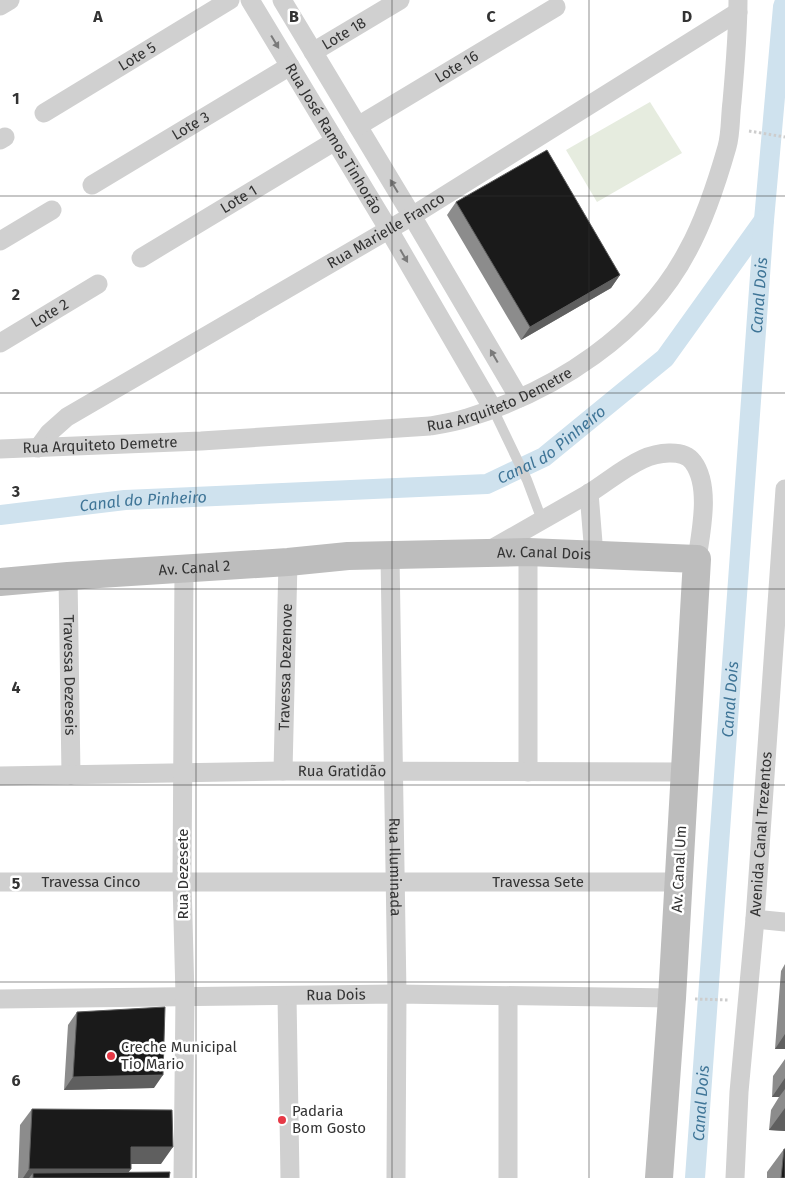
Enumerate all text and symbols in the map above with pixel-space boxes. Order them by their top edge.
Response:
text: A [92,7,103,26]
text: B [289,7,299,26]
text: C [486,7,496,26]
text: D [682,7,692,26]
street label: Lote 18 [319,13,369,54]
one-way arrow [271,35,280,48]
street label: Lote 5 [115,38,159,75]
street label: Lote 16 [431,47,482,87]
street label: Rua José Ramos Tinhorão [281,60,386,217]
text: 1 [12,89,20,108]
street label: Lote 3 [168,108,213,144]
one-way arrow [389,179,398,192]
street label: Lote 1 [217,181,260,217]
street label: Rua Marielle Franco [324,189,448,273]
one-way arrow [400,249,408,264]
water label: Canal Dois [746,257,771,334]
text: 2 [12,285,20,304]
street label: Lote 2 [28,295,72,331]
one-way arrow [490,349,499,362]
street label: Rua Arquiteto Demetre [425,363,575,435]
water label: Canal do Pinheiro [494,401,609,487]
street label: Rua Arquiteto Demetre [22,433,178,457]
text: 3 [11,482,20,501]
water label: Canal do Pinheiro [79,487,207,515]
street label: Av. Canal Dois [497,543,591,564]
street label: Av. Canal 2 [158,557,231,579]
street label: Travessa Dezenove [275,603,296,731]
street label: Travessa Dezeseis [60,614,79,735]
water label: Canal Dois [717,661,742,738]
text: 4 [11,678,21,697]
street label: Avenida Canal Trezentos [746,751,776,917]
street label: Rua Gratidão [298,762,386,780]
street label: Rua Iluminada [385,817,405,916]
street label: Av. Canal Um [668,825,690,913]
street label: Rua Dezesete [174,829,192,919]
street label: Travessa Cinco [42,873,140,891]
street label: Travessa Sete [492,873,584,891]
text: 5 [12,874,21,893]
street label: Rua Dois [306,985,366,1004]
place label: Creche Municipal Tio Mario [121,1038,237,1073]
marker: Creche Municipal Tio Mario [105,1050,117,1062]
water label: Canal Dois [688,1065,713,1142]
text: 6 [11,1071,21,1090]
place label: Padaria Bom Gosto [292,1102,366,1137]
marker: Padaria Bom Gosto [276,1114,288,1126]

